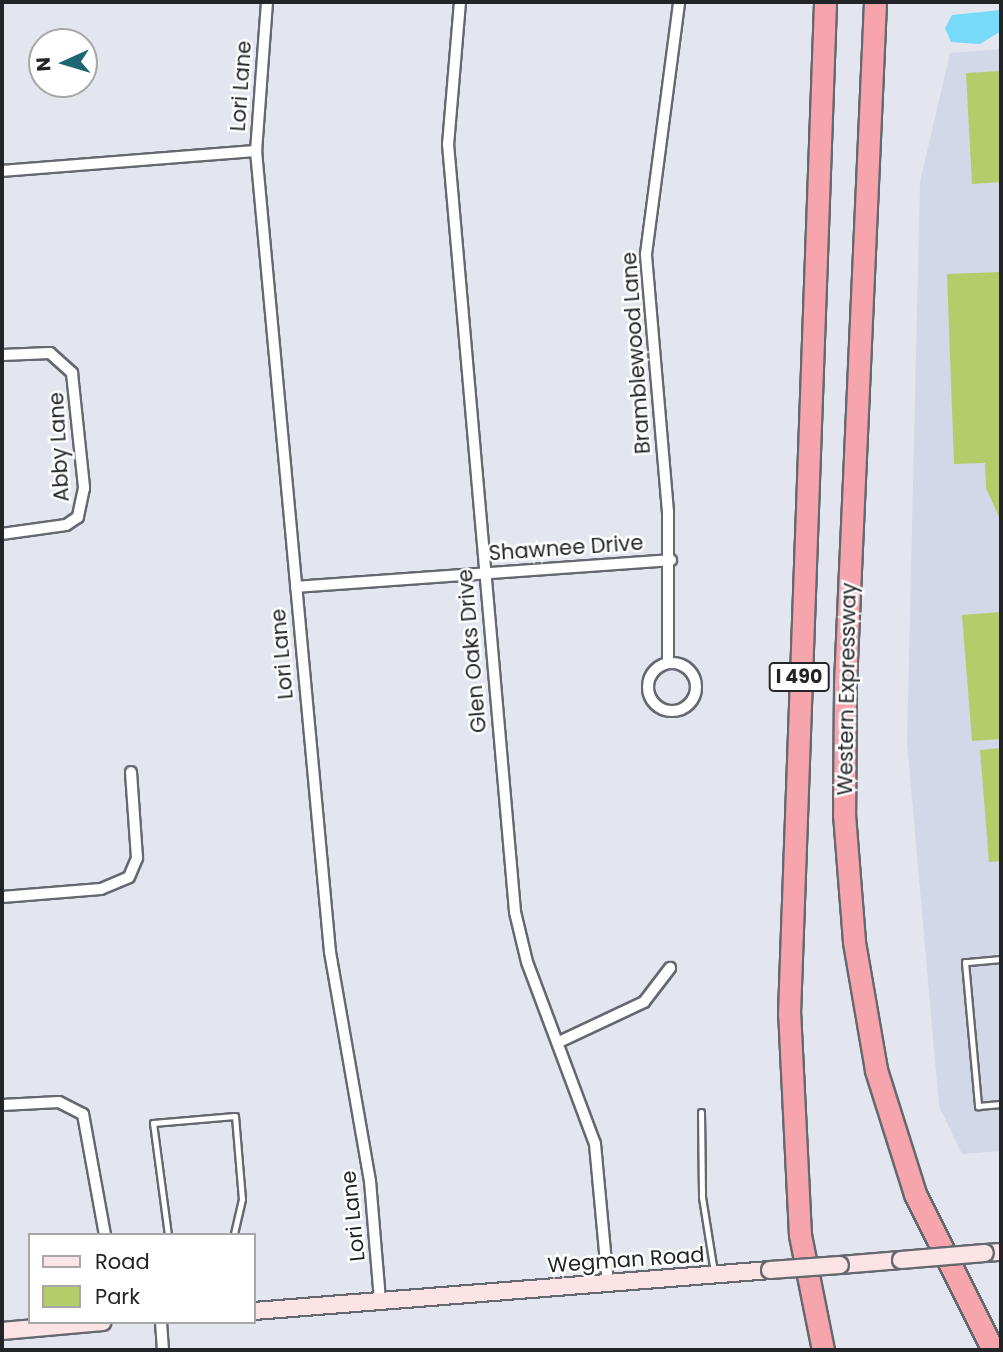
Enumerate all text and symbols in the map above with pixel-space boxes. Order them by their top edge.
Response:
north arrow [28,28,98,98]
street label: Lori Lane [225,40,257,132]
text: N [30,56,58,72]
street label: Bramblewood Lane [616,251,656,455]
street label: Abby Lane [44,392,74,502]
street label: Shawnee Drive [488,530,644,566]
street label: Glen Oaks Drive [452,568,492,734]
street label: Western Expressway [833,582,861,796]
street label: Lori Lane [265,608,299,700]
road number: I 490 [768,662,830,692]
street label: Lori Lane [336,1170,370,1262]
legend [28,1233,256,1324]
street label: Wegman Road [547,1242,705,1278]
text: Road [95,1247,150,1276]
text: Park [95,1282,140,1311]

